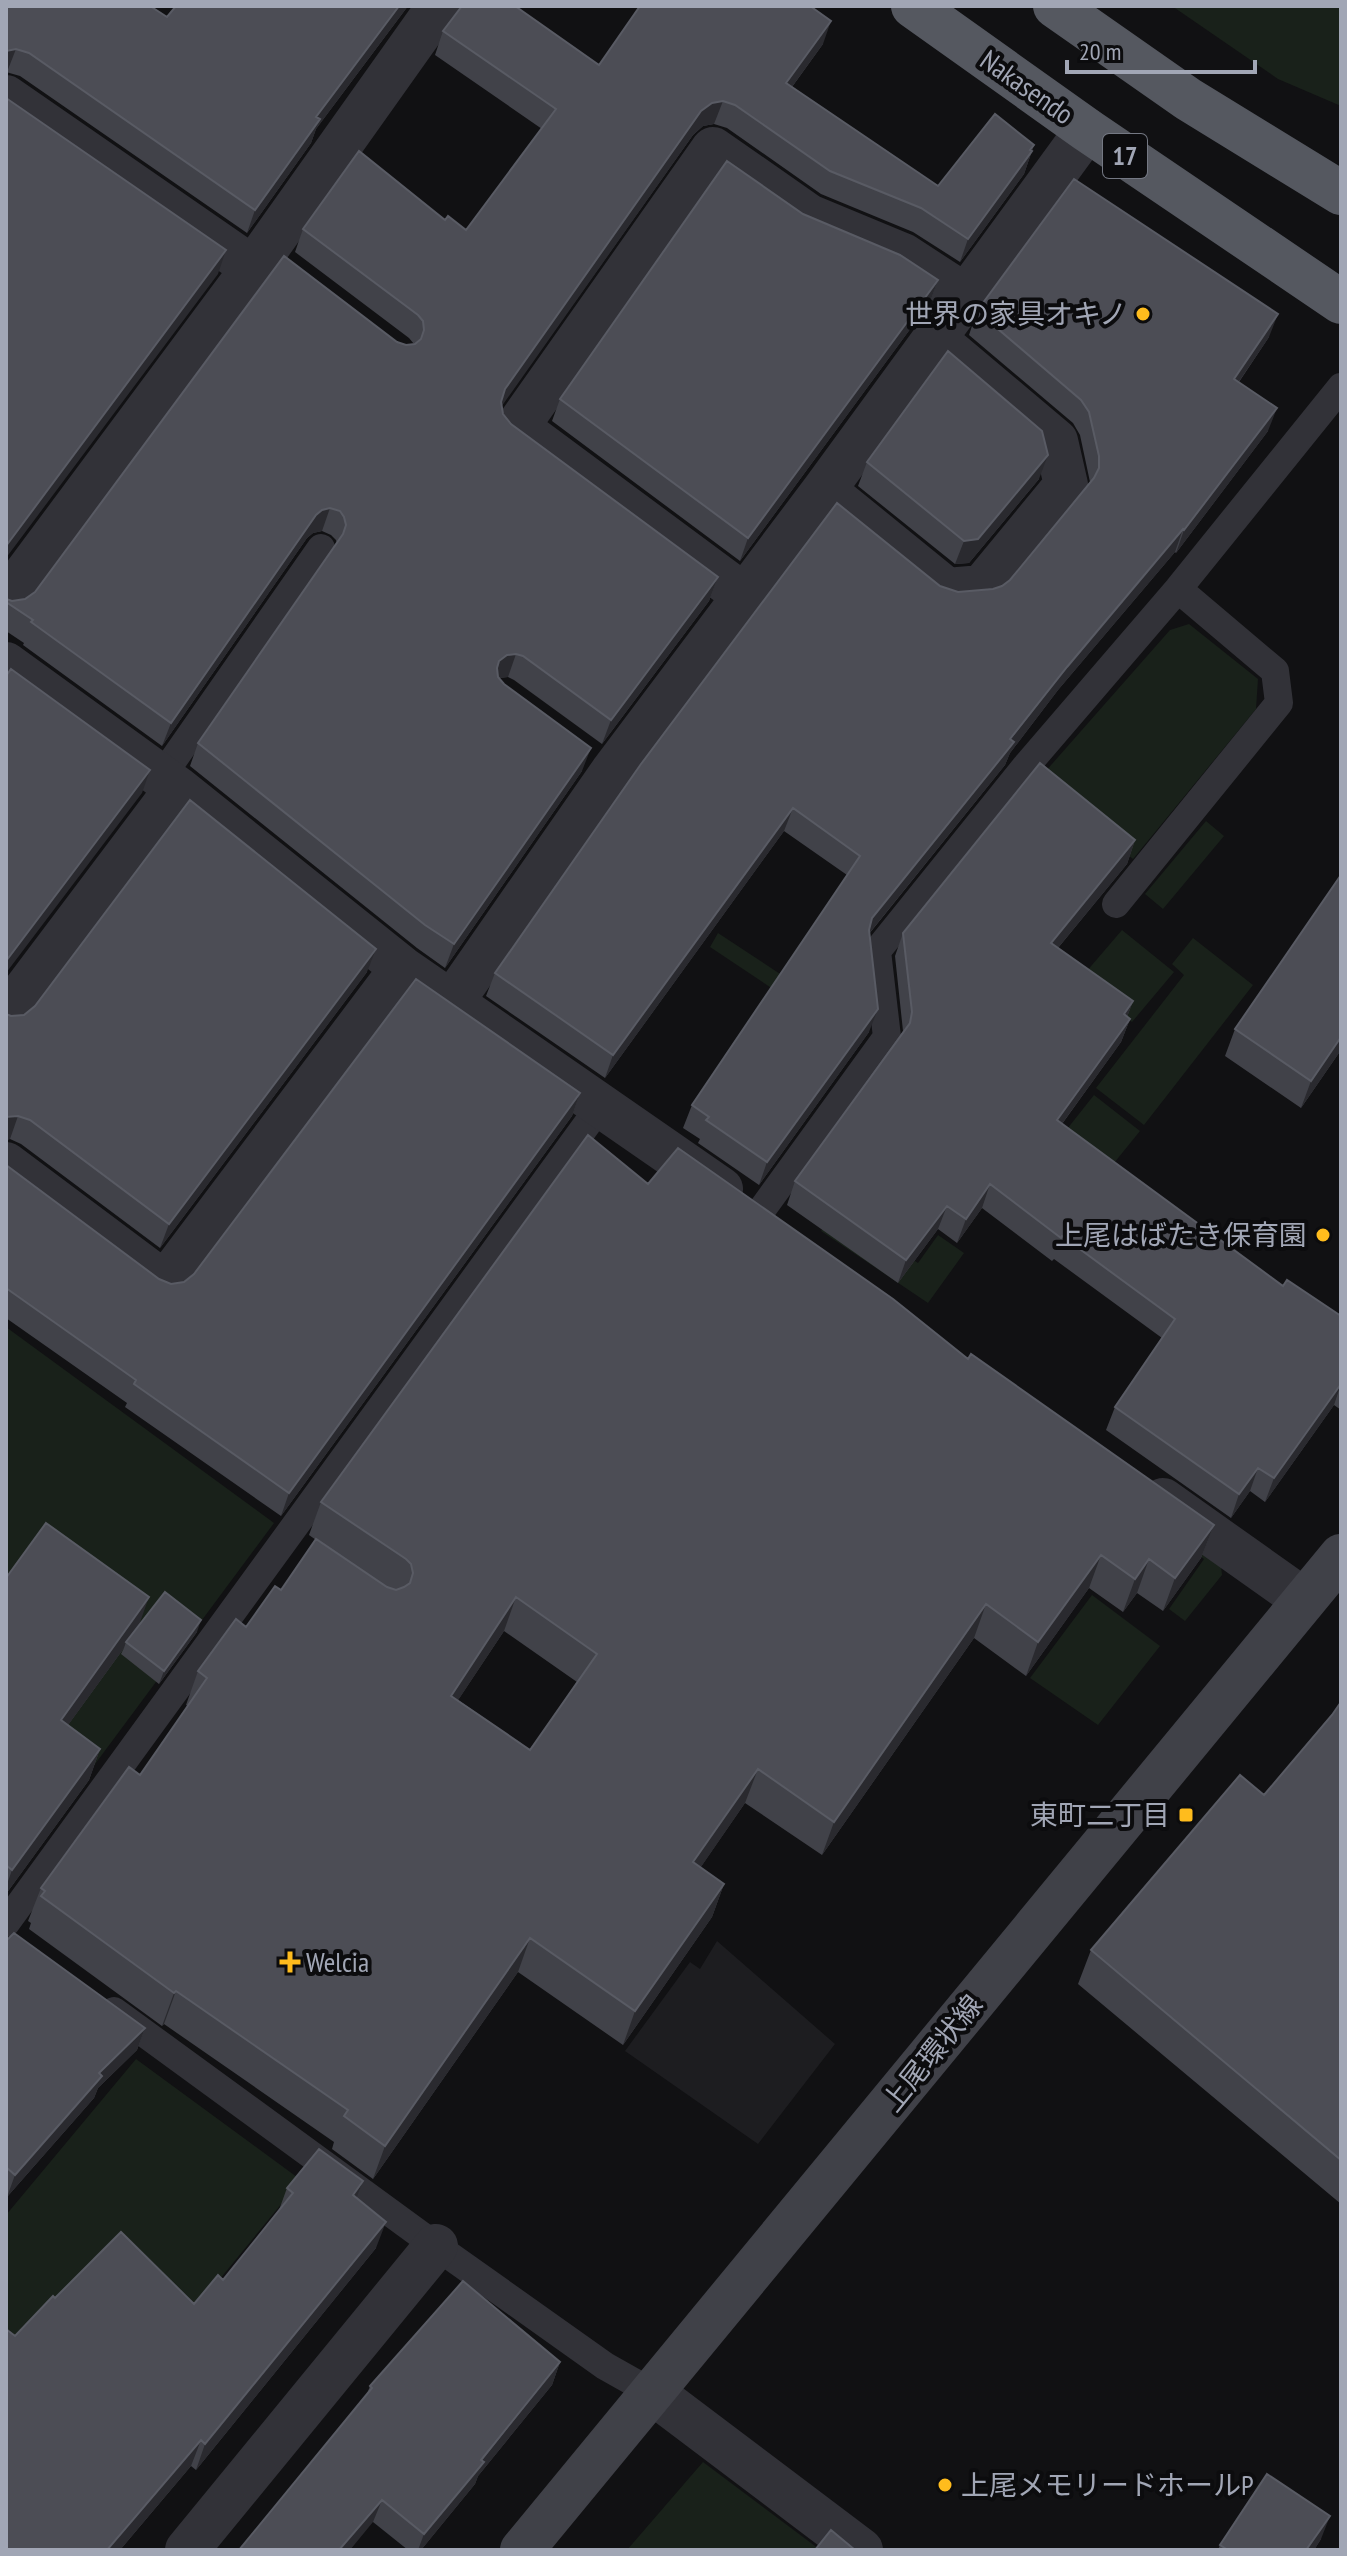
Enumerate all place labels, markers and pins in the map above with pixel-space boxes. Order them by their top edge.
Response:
place label: 世界の家具オキノ [905,295,1127,332]
marker: 世界の家具オキノ [1134,305,1152,323]
place label: 上尾はばたき保育園 [1055,1216,1307,1253]
marker: 上尾はばたき保育園 [1314,1226,1332,1244]
place label: 東町二丁目 [1030,1796,1170,1833]
marker: 東町二丁目 [1177,1806,1195,1824]
place label: Welcia [306,1943,369,1980]
marker: Welcia [281,1953,299,1971]
place label: 上尾メモリードホールP [961,2466,1254,2503]
marker: 上尾メモリードホールP [936,2476,954,2494]

